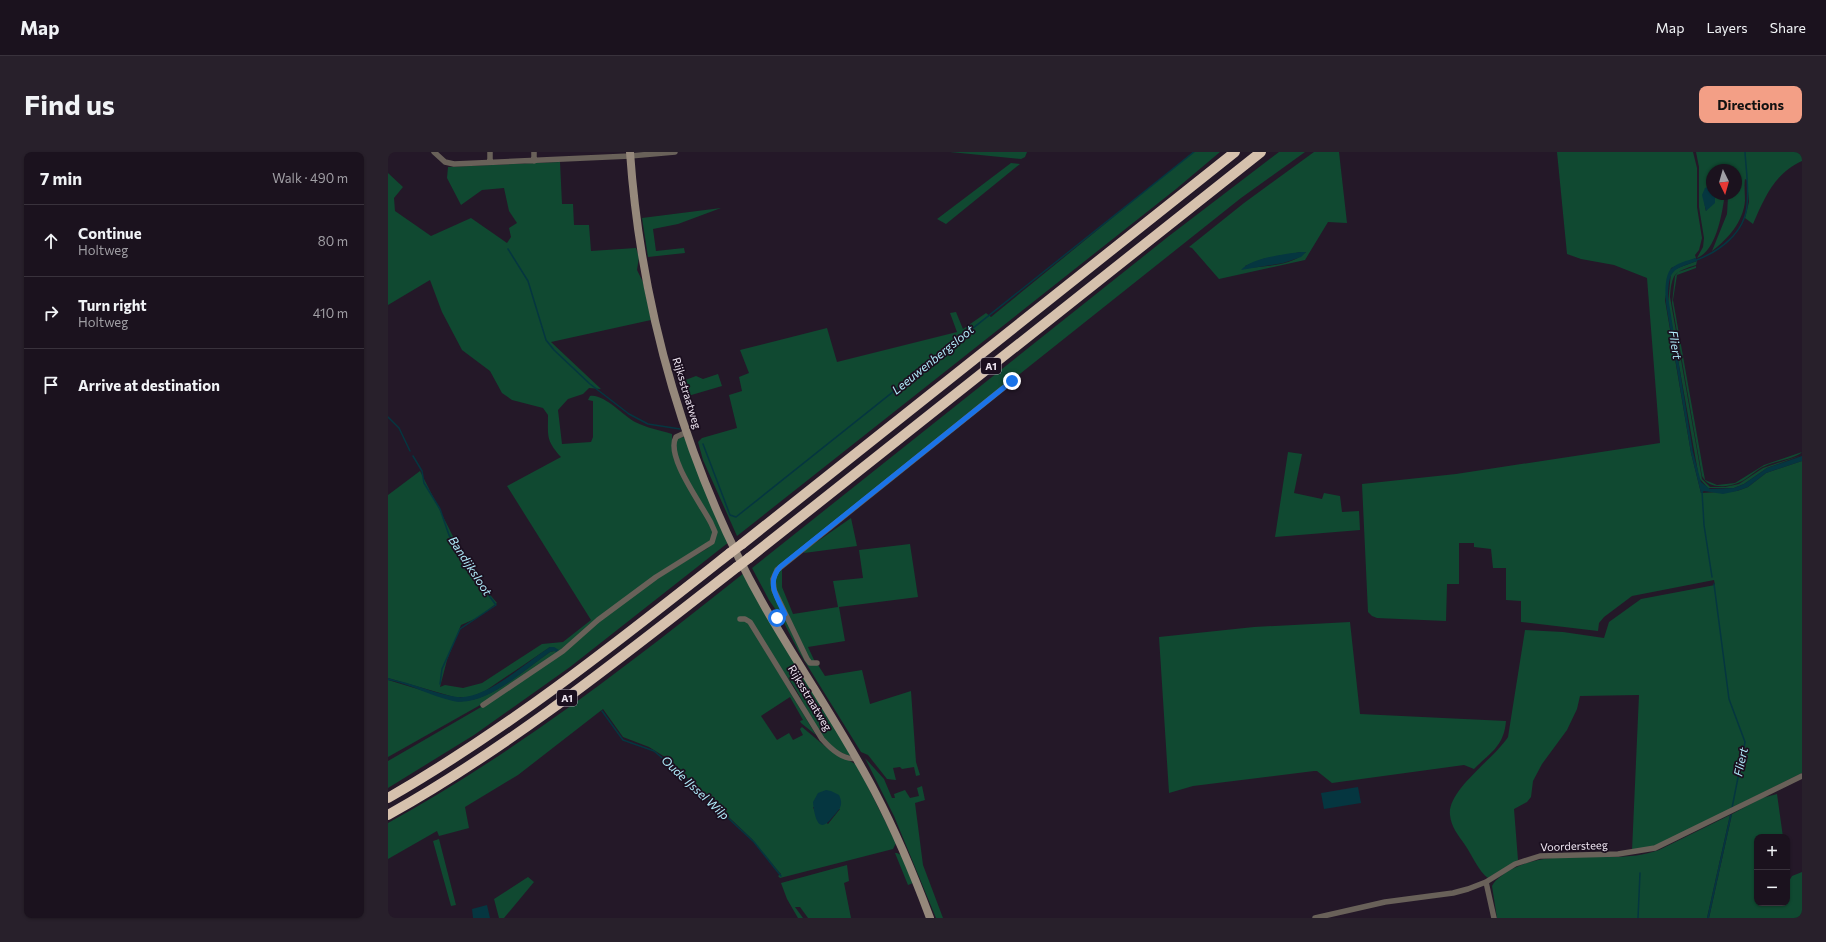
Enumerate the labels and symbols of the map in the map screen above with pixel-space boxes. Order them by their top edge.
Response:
north arrow [1706,164,1742,200]
water label: Leeuwenbergsloot [889,321,977,397]
water label: Fliert [1667,329,1685,361]
street label: Rijksstraatweg [670,356,705,430]
road number: A1 [981,358,1001,374]
route end [1003,372,1021,390]
water label: Bandijksloot [446,533,496,599]
route start [768,609,786,627]
street label: Rijksstraatweg [786,663,835,733]
road number: A1 [557,690,577,706]
water label: Fliert [1730,745,1750,777]
water label: Oude IJssel Wilp [658,752,732,823]
street label: Voordersteeg [1540,838,1608,853]

